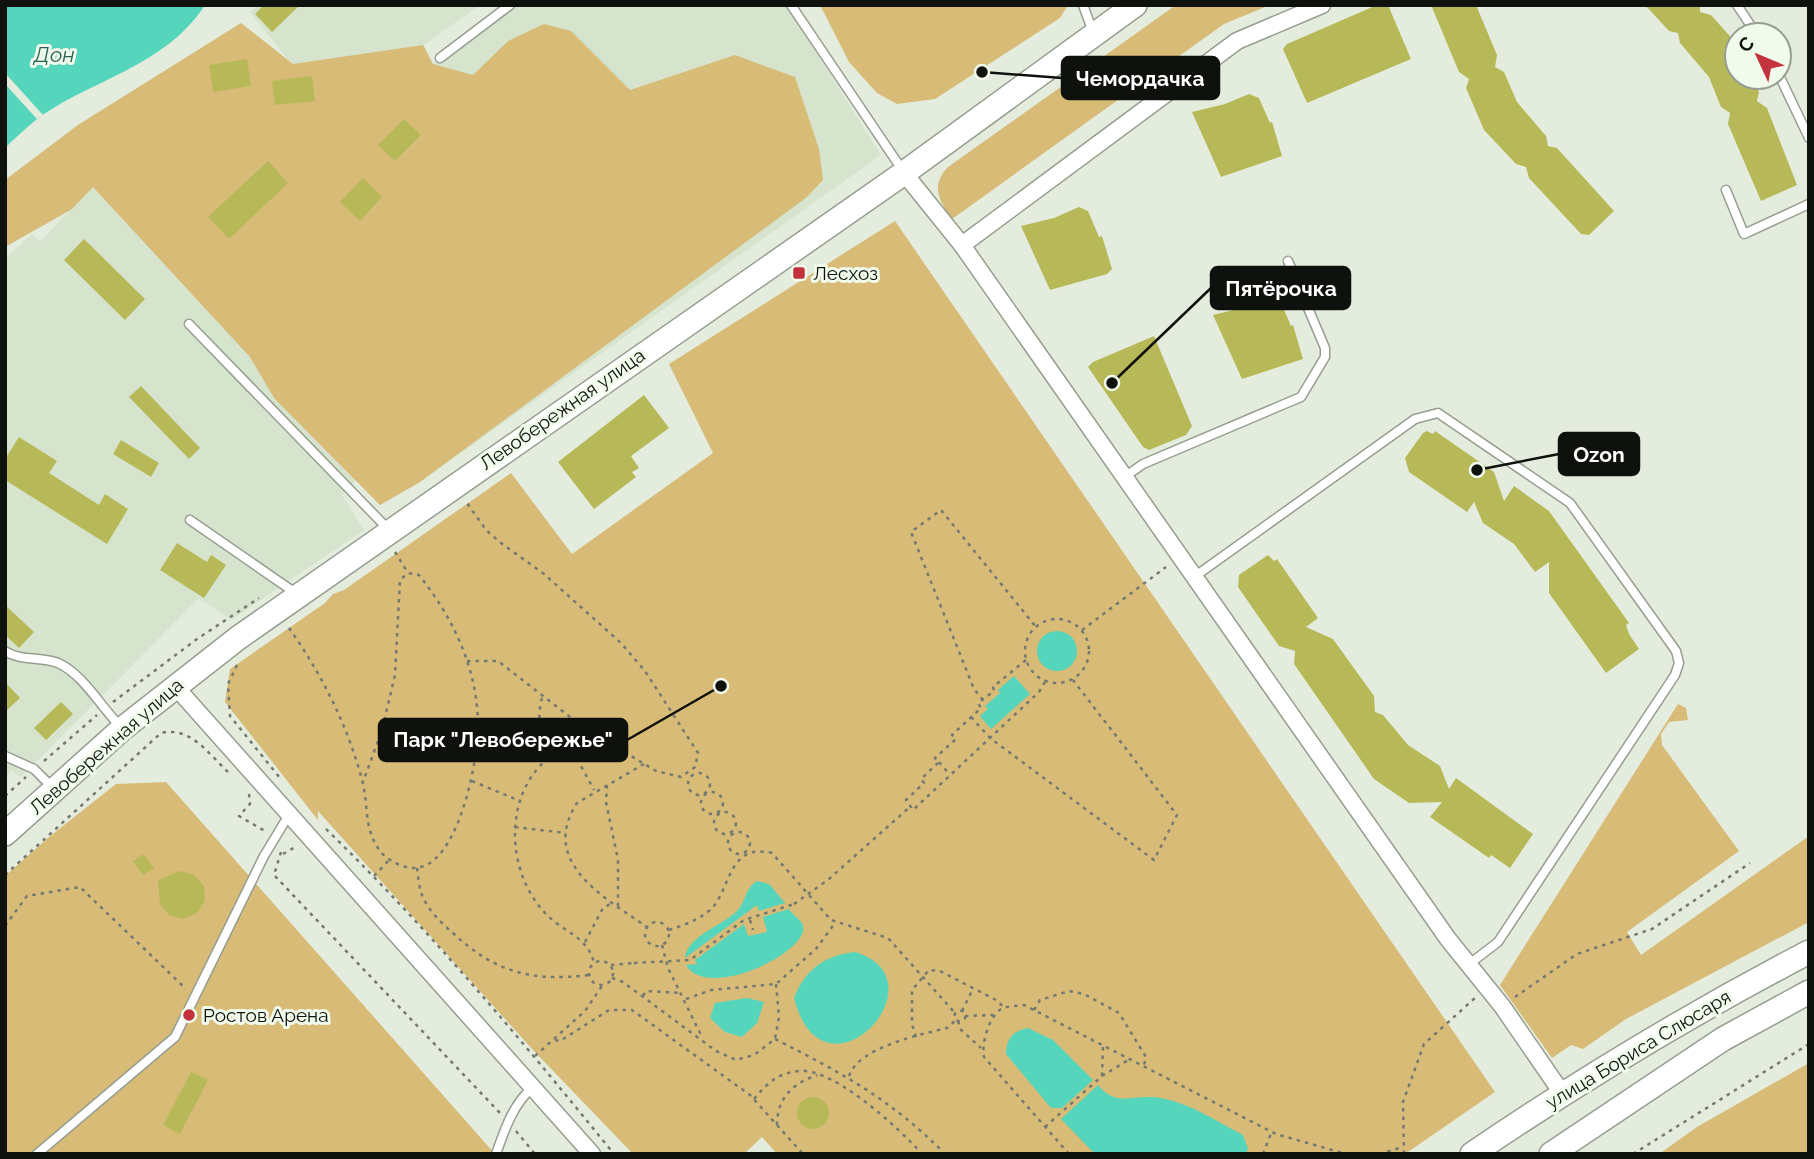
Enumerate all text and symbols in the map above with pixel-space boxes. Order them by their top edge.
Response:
north arrow [1723,21,1793,91]
text: С [1733,32,1758,57]
water label: Дон [33,42,74,67]
callout: Чемордачка [1062,57,1219,99]
text: Чемордачка [1076,66,1204,91]
place label: Лесхоз [813,262,878,284]
marker: Лесхоз [791,265,807,281]
callout: Пятёрочка [1211,267,1350,309]
text: Пятёрочка [1225,276,1337,301]
street label: Левобережная улица [475,344,649,474]
callout: Ozon [1559,433,1639,475]
text: Ozon [1573,442,1625,467]
street label: Левобережная улица [25,673,187,819]
callout: Парк "Левобережье" [379,719,627,761]
text: Парк "Левобережье" [393,727,613,752]
street label: улица Бориса Слюсаря [1542,985,1734,1113]
place label: Ростов Арена [203,1004,329,1026]
marker: Ростов Арена [181,1007,197,1023]

